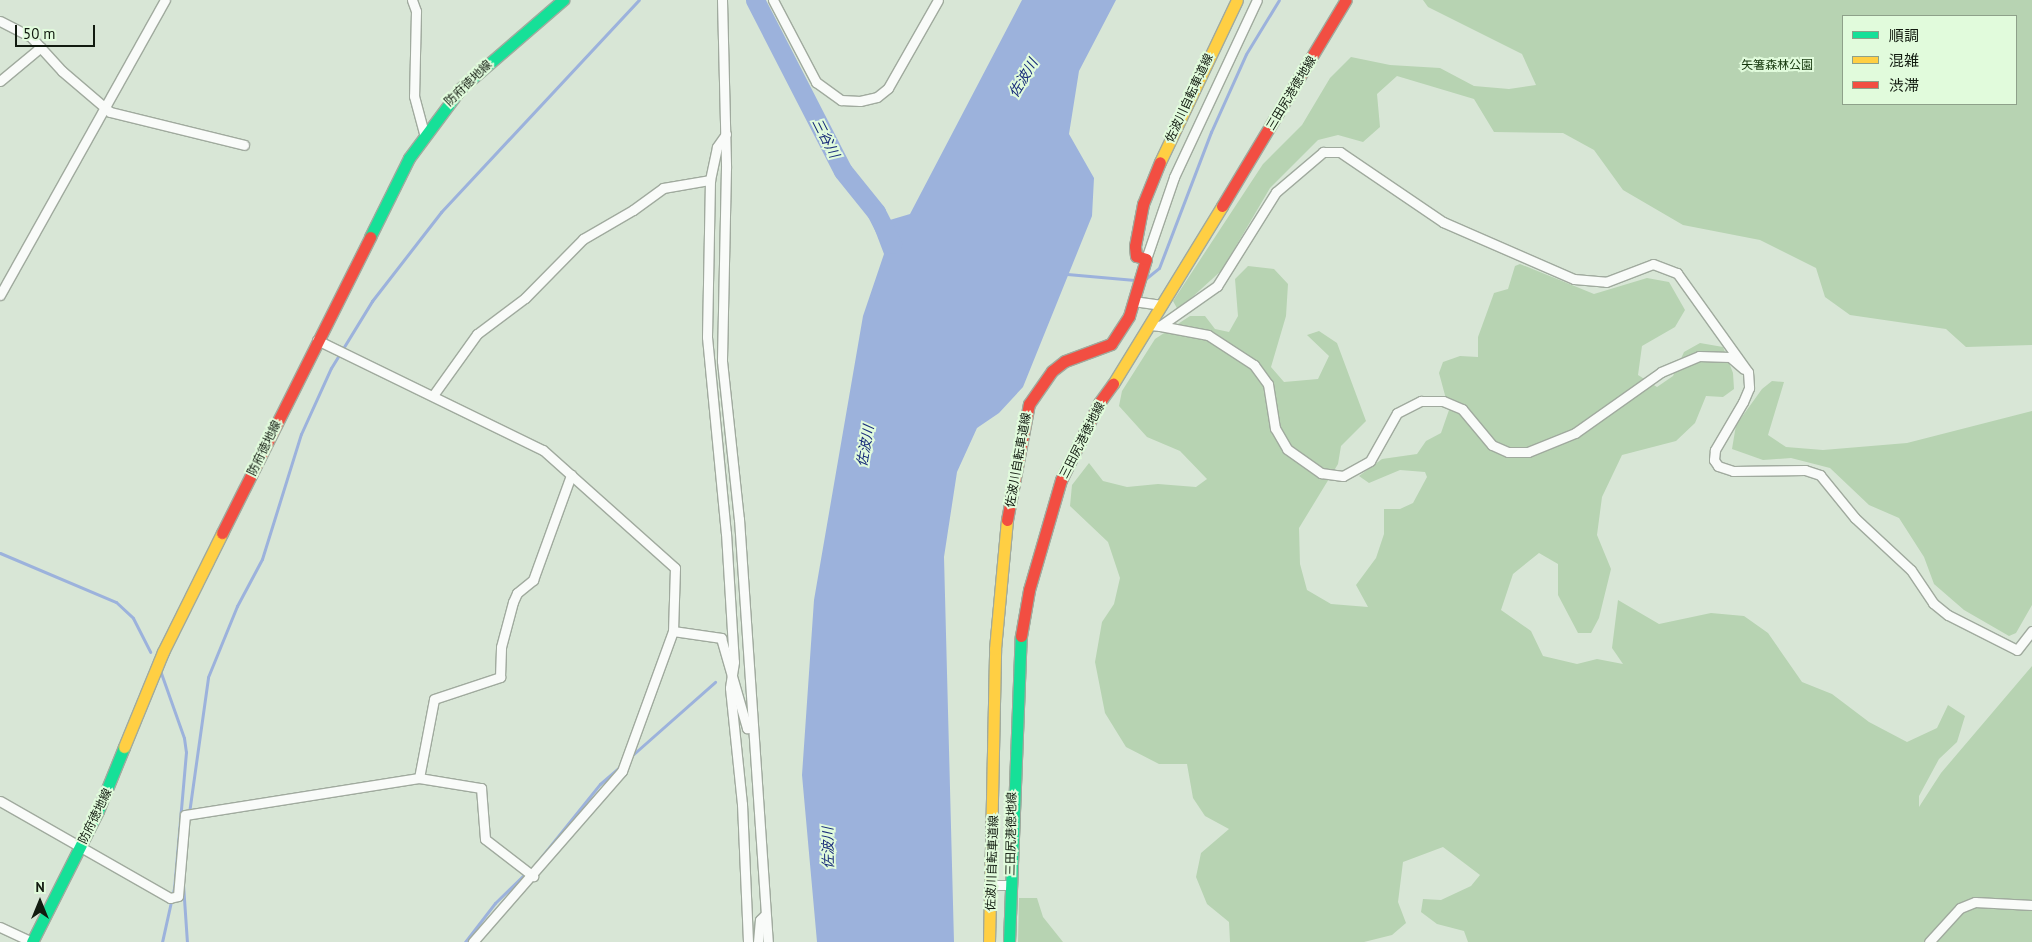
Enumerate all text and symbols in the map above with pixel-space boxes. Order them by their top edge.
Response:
scale bar [18,15,98,47]
legend [1842,15,2017,105]
text: 50 m [23,24,56,43]
text: 順調 [1889,26,1919,45]
street label: 佐波川自転車道線 [1162,51,1216,145]
text: 混雑 [1889,51,1919,70]
street label: 三田尻港徳地線 [1263,53,1319,133]
water label: 佐波川 [1005,56,1041,100]
street label: 防府徳地線 [441,57,495,109]
park label: 矢箸森林公園 [1741,58,1813,72]
text: 渋滞 [1889,76,1919,95]
water label: 三谷川 [809,115,843,161]
street label: 三田尻港徳地線 [1057,399,1107,481]
street label: 佐波川自転車道線 [1003,411,1033,509]
street label: 防府徳地線 [244,418,284,478]
water label: 佐波川 [853,424,877,468]
street label: 防府徳地線 [75,786,115,846]
street label: 三田尻港徳地線 [1003,792,1019,876]
street label: 佐波川自転車道線 [983,815,1001,911]
water label: 佐波川 [819,827,837,869]
north arrow [15,877,65,927]
text: N [35,878,45,896]

